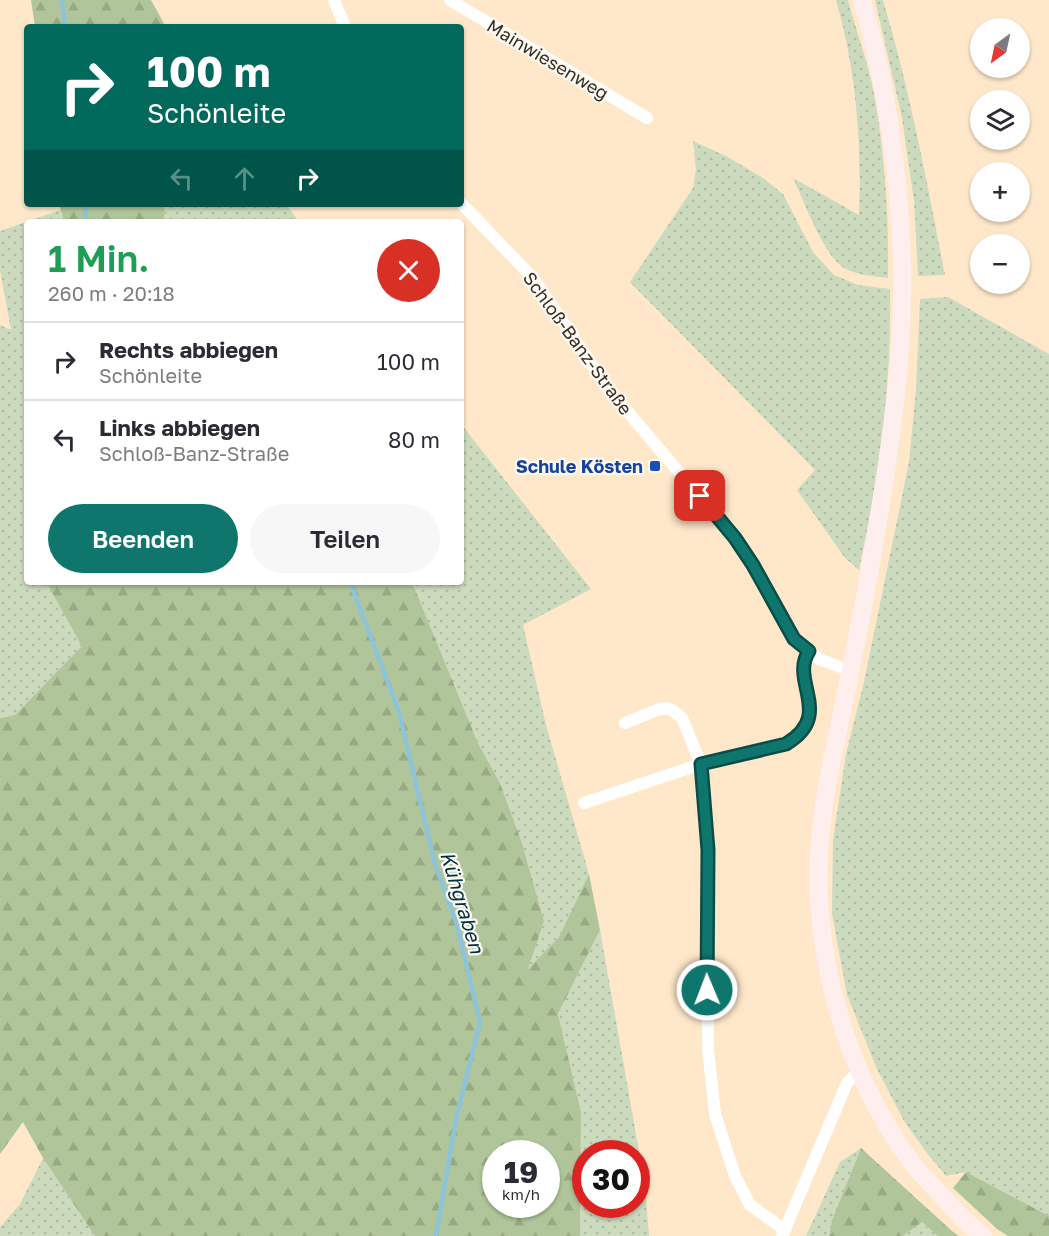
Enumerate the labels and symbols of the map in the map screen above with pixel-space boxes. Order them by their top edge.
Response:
street label: Mainwiesenweg [483,14,613,104]
north arrow [970,18,1030,78]
street label: Schloß-Banz-Straße [519,267,637,419]
place label: Schule Kösten [516,455,643,477]
marker: Schule Kösten [648,459,662,473]
pin [674,470,725,521]
water label: Kühgraben [435,848,490,957]
position arrow [675,958,739,1022]
speed limit sign: 30 [572,1140,650,1218]

